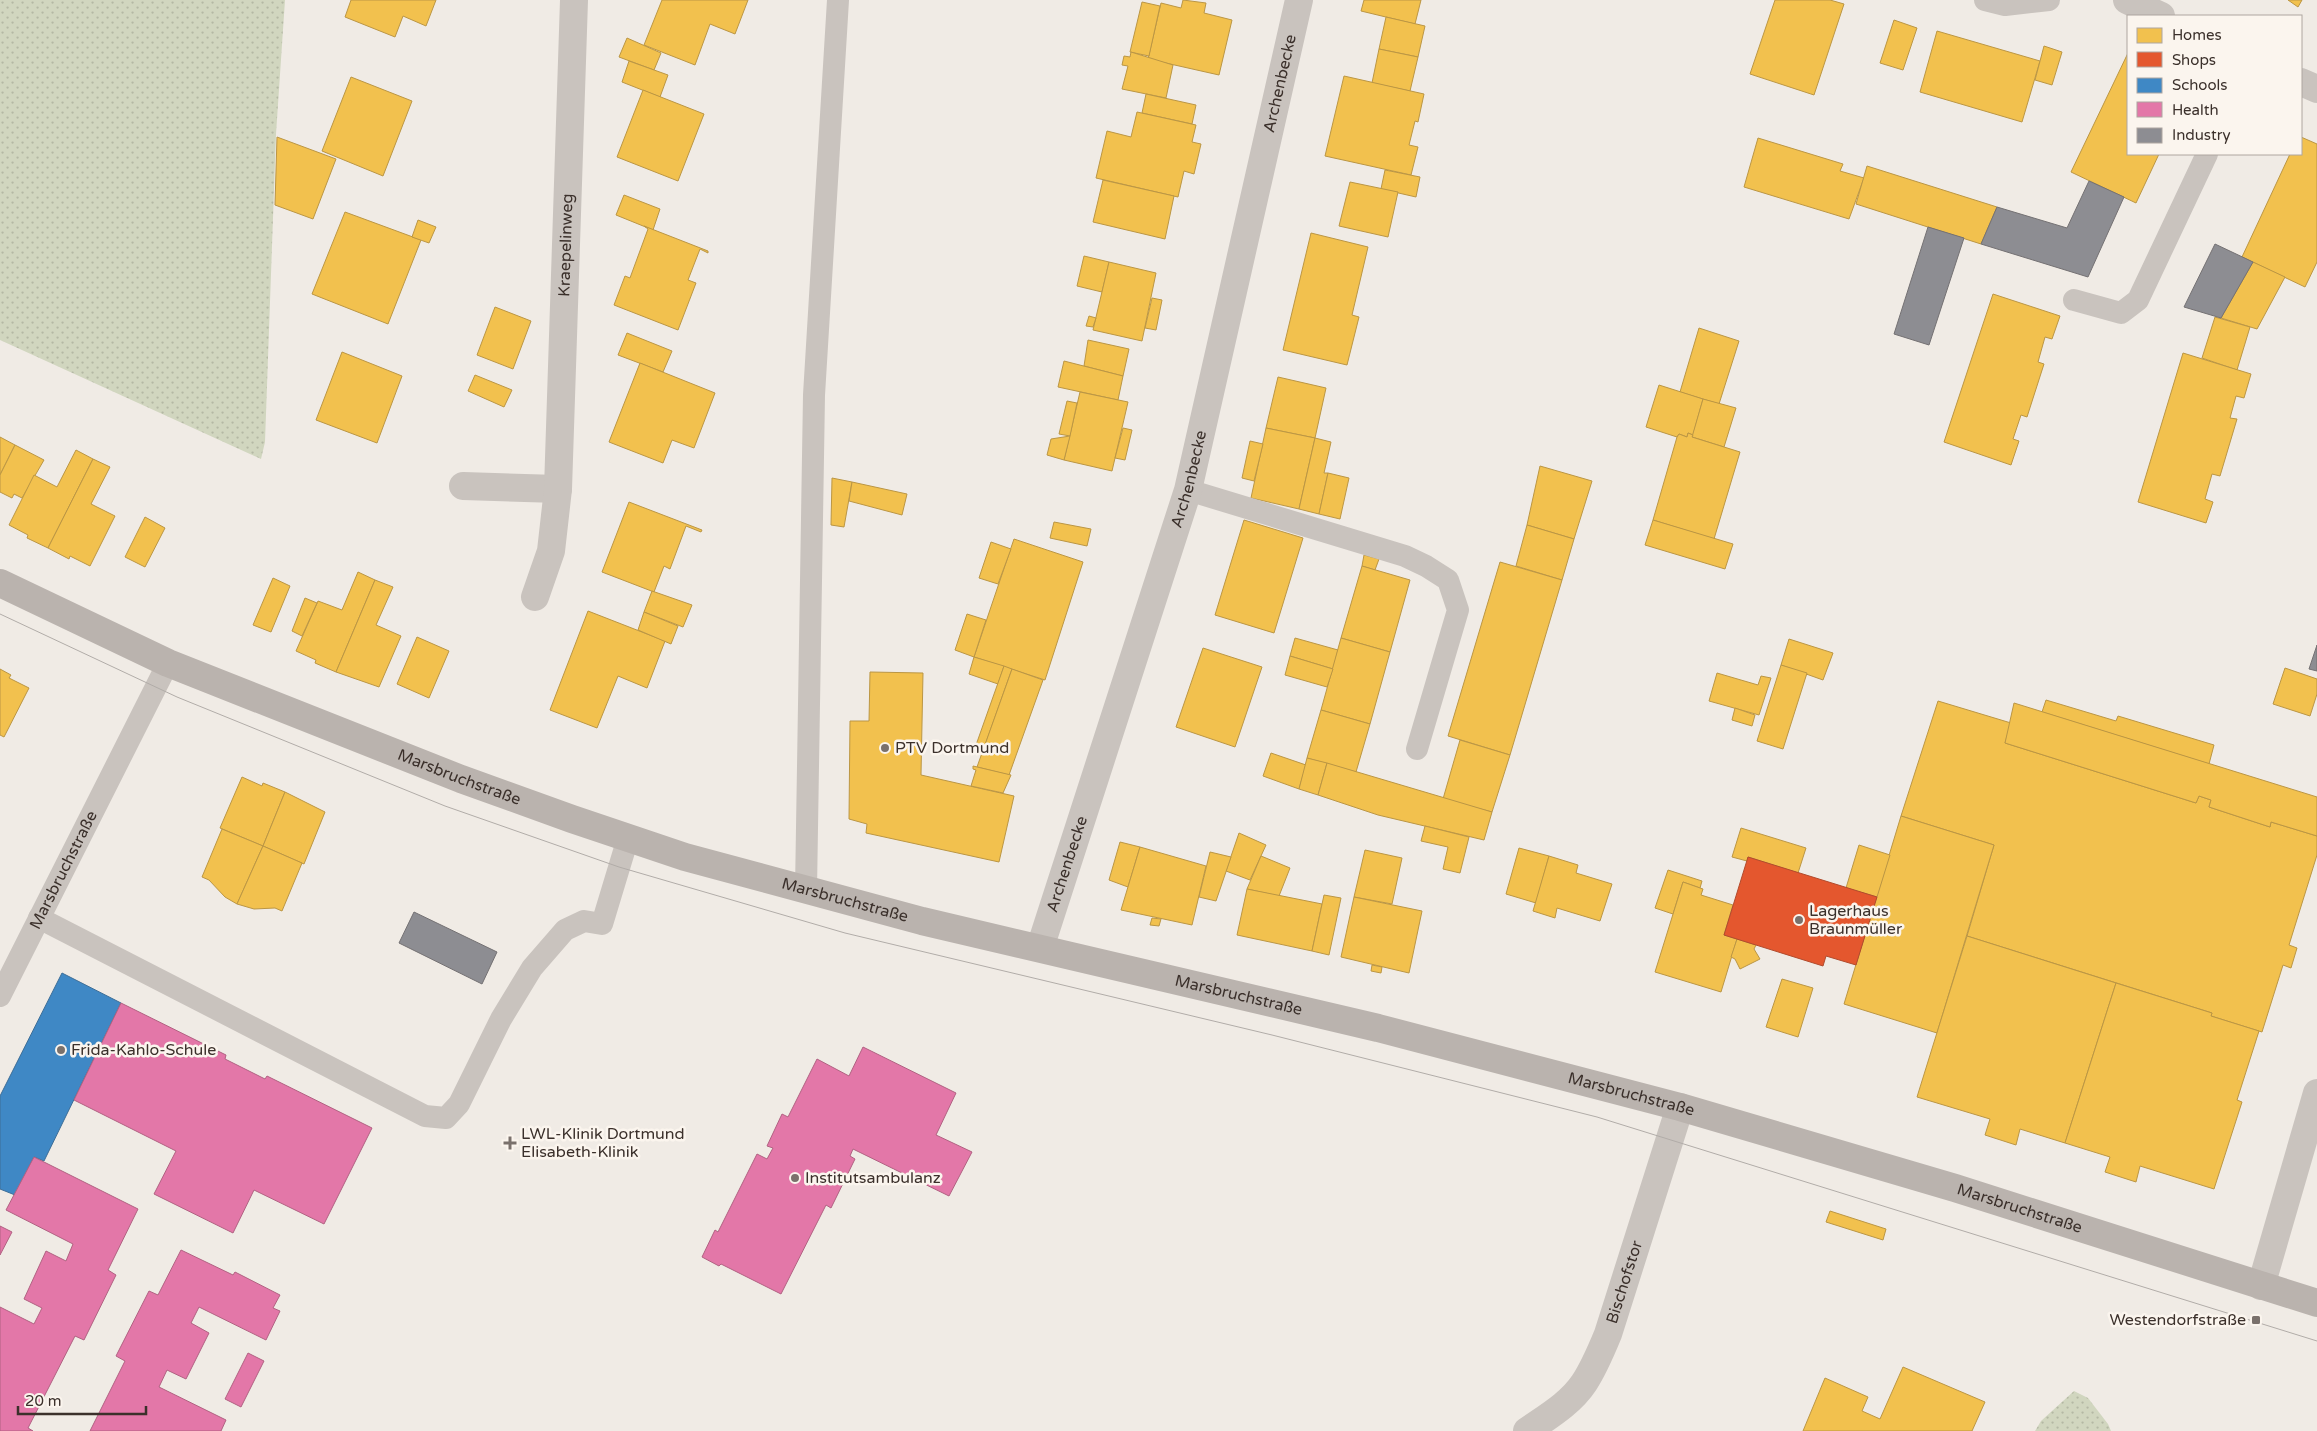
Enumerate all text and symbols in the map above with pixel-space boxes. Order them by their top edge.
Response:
legend [2127,15,2302,155]
text: Homes [2172,26,2222,44]
street label: Archenbecke [1259,33,1301,135]
text: Shops [2172,51,2216,69]
text: Schools [2172,76,2228,94]
text: Health [2172,101,2219,119]
text: Industry [2172,126,2231,144]
street label: Kraepelinweg [554,193,578,297]
street label: Archenbecke [1166,429,1211,531]
place label: PTV Dortmund [895,738,1009,758]
marker: PTV Dortmund [879,742,891,754]
street label: Marsbruchstraße [395,745,524,810]
street label: Marsbruchstraße [25,807,102,933]
street label: Archenbecke [1042,814,1092,915]
street label: Marsbruchstraße [779,874,910,927]
place label: Lagerhaus Braunmüller [1809,901,1903,939]
marker: Lagerhaus Braunmüller [1793,914,1805,926]
street label: Marsbruchstraße [1173,971,1304,1020]
place label: Frida-Kahlo-Schule [71,1040,216,1060]
marker: Frida-Kahlo-Schule [55,1044,67,1056]
street label: Marsbruchstraße [1566,1068,1697,1121]
place label: LWL-Klinik Dortmund Elisabeth-Klinik [521,1124,685,1162]
marker: LWL-Klinik Dortmund Elisabeth-Klinik [503,1136,517,1150]
place label: Institutsambulanz [805,1168,941,1188]
marker: Institutsambulanz [789,1172,801,1184]
street label: Marsbruchstraße [1955,1179,2085,1238]
street label: Bischofstor [1602,1237,1647,1326]
place label: Westendorfstraße [2109,1310,2246,1330]
marker: Westendorfstraße [2250,1314,2262,1326]
scale bar [18,1384,145,1416]
text: 20 m [25,1392,62,1410]

